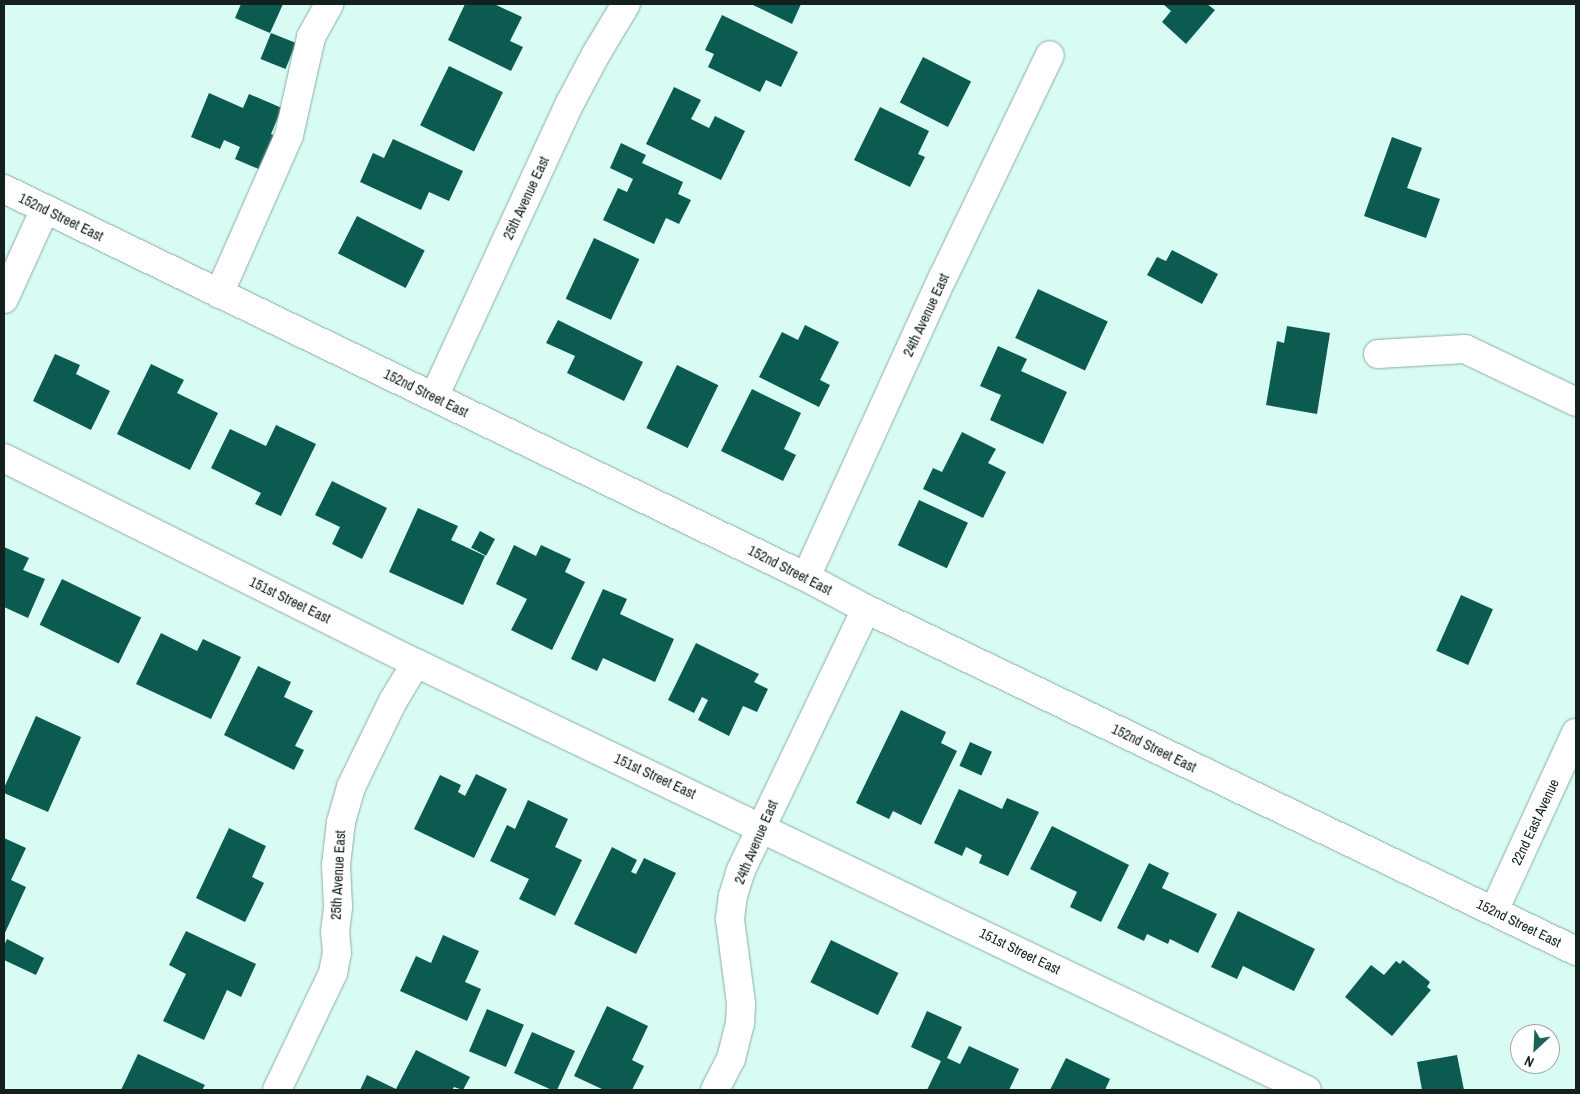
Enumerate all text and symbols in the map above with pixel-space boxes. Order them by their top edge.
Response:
street label: 25th Avenue East [499,153,553,243]
street label: 152nd Street East [16,189,106,245]
street label: 24th Avenue East [899,270,953,360]
street label: 152nd Street East [381,365,471,421]
street label: 152nd Street East [745,542,835,598]
street label: 151st Street East [247,573,333,627]
street label: 152nd Street East [1109,720,1199,776]
street label: 151st Street East [612,750,698,802]
street label: 22nd East Avenue [1508,776,1562,868]
street label: 24th Avenue East [731,797,781,887]
street label: 25th Avenue East [327,829,349,921]
street label: 152nd Street East [1474,895,1564,951]
street label: 151st Street East [977,924,1063,978]
north arrow [1510,1024,1560,1074]
text: N [1522,1052,1537,1072]

